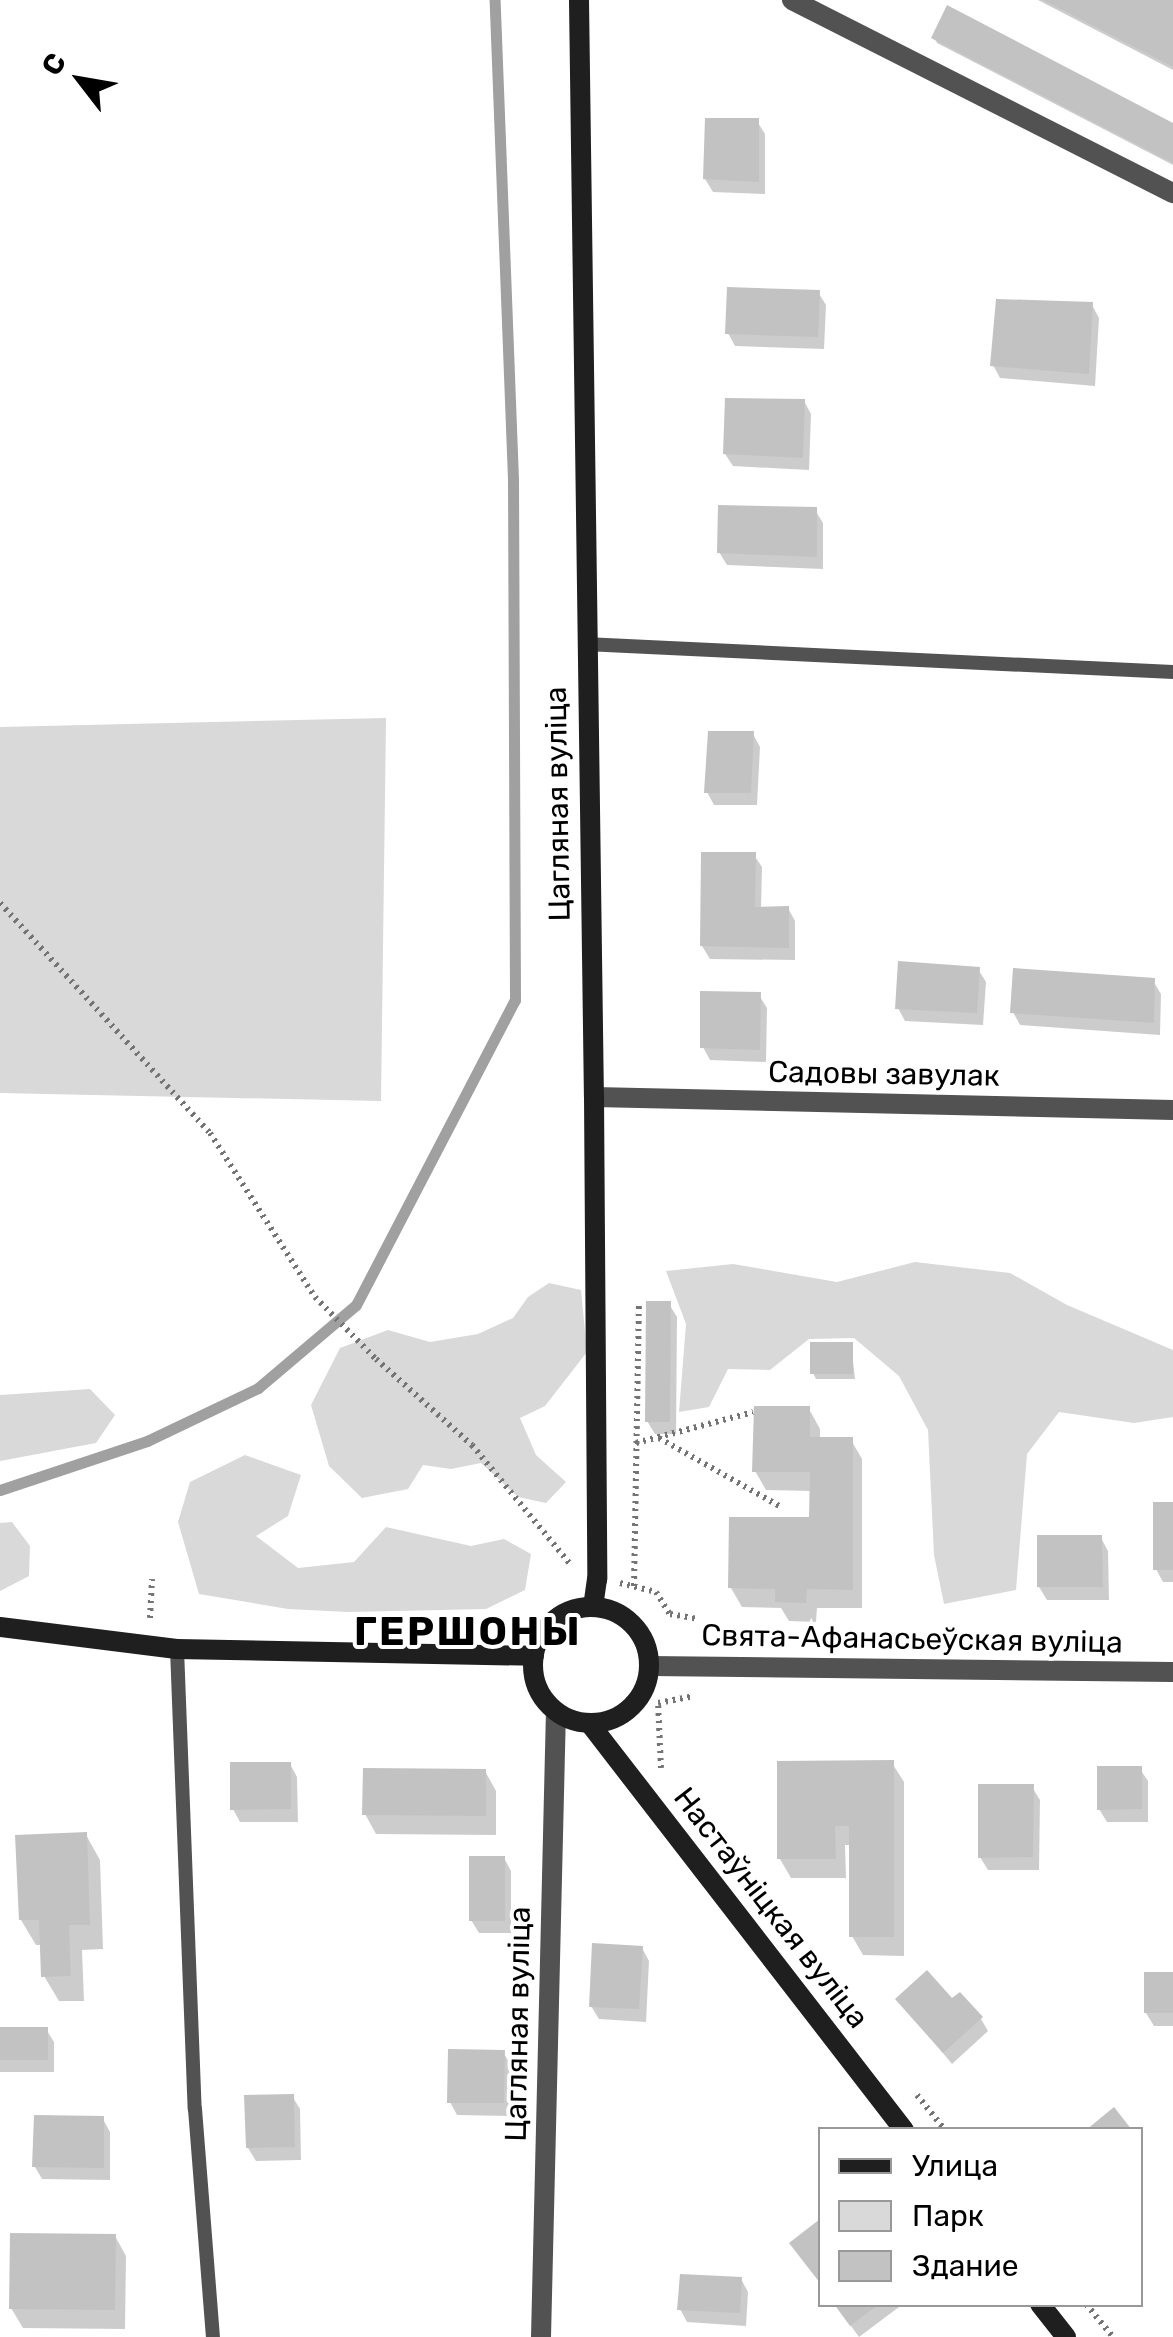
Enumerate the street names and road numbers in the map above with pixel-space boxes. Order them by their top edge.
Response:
street label: Цагляная вуліца [538,686,578,922]
street label: Садовы завулак [768,1054,1000,1094]
street label: Свята-Афанасьеўская вуліца [701,1617,1123,1661]
street label: Настаўніцкая вуліца [666,1781,876,2035]
street label: Цагляная вуліца [498,1906,538,2142]

